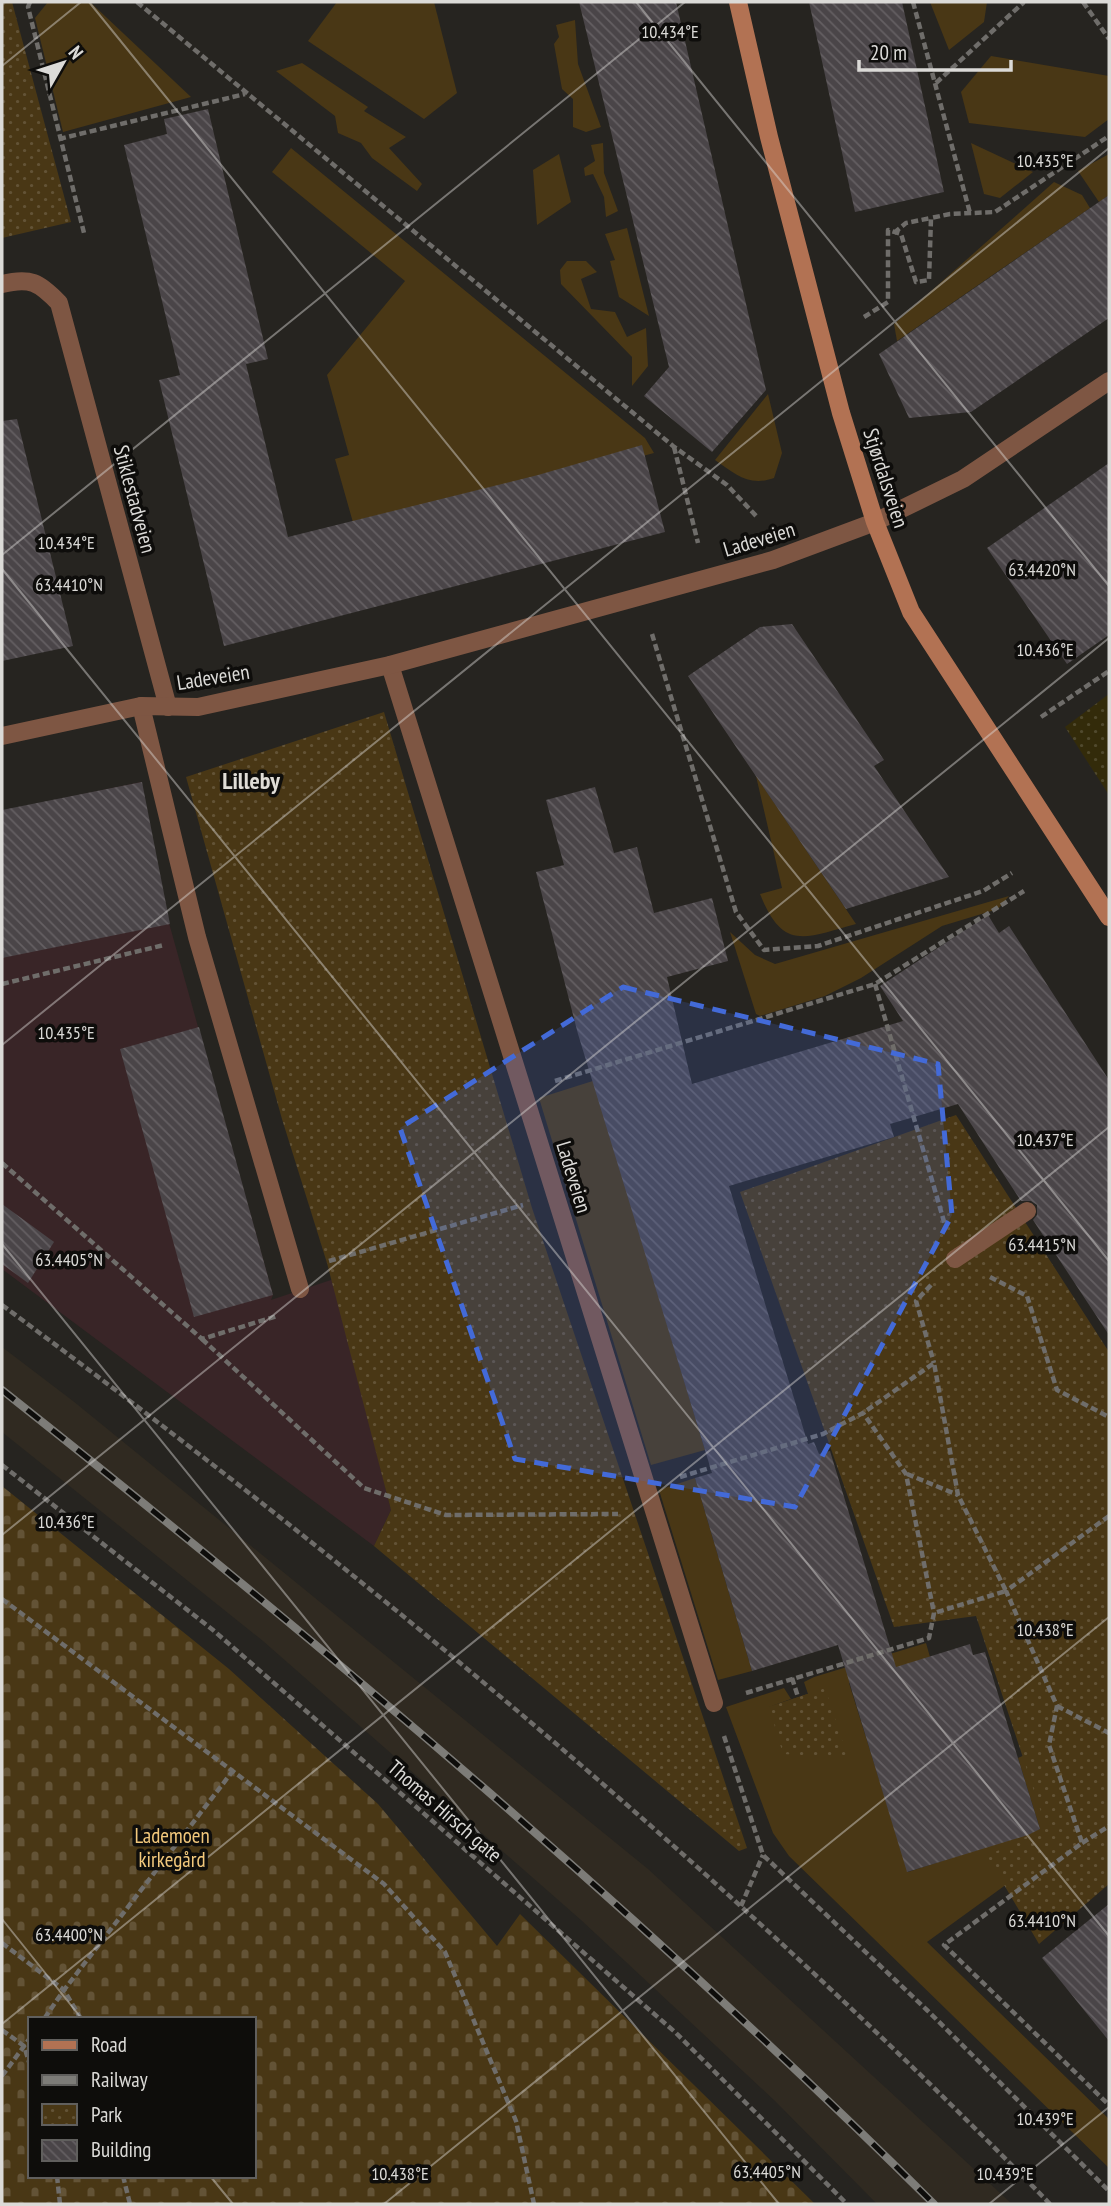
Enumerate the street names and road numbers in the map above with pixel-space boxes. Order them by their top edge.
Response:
street label: Stjørdalsveien [857,425,915,531]
street label: Stiklestadveien [108,442,162,556]
street label: Ladeveien [720,515,798,563]
street label: Ladeveien [175,658,251,696]
street label: Ladeveien [550,1138,598,1216]
street label: Thomas Hirsch gate [382,1754,508,1868]

